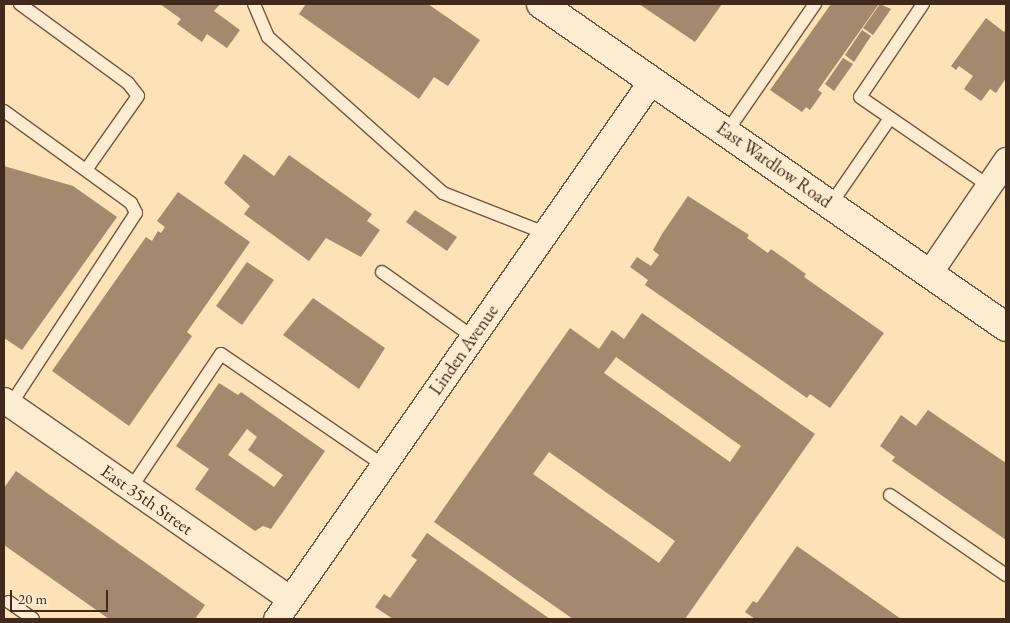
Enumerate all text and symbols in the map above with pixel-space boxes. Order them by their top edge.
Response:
street label: East Wardlow Road [712,117,836,213]
street label: Linden Avenue [425,301,503,399]
street label: East 35th Street [97,460,197,540]
scale bar [12,580,110,612]
text: 20 m [18,589,47,608]

